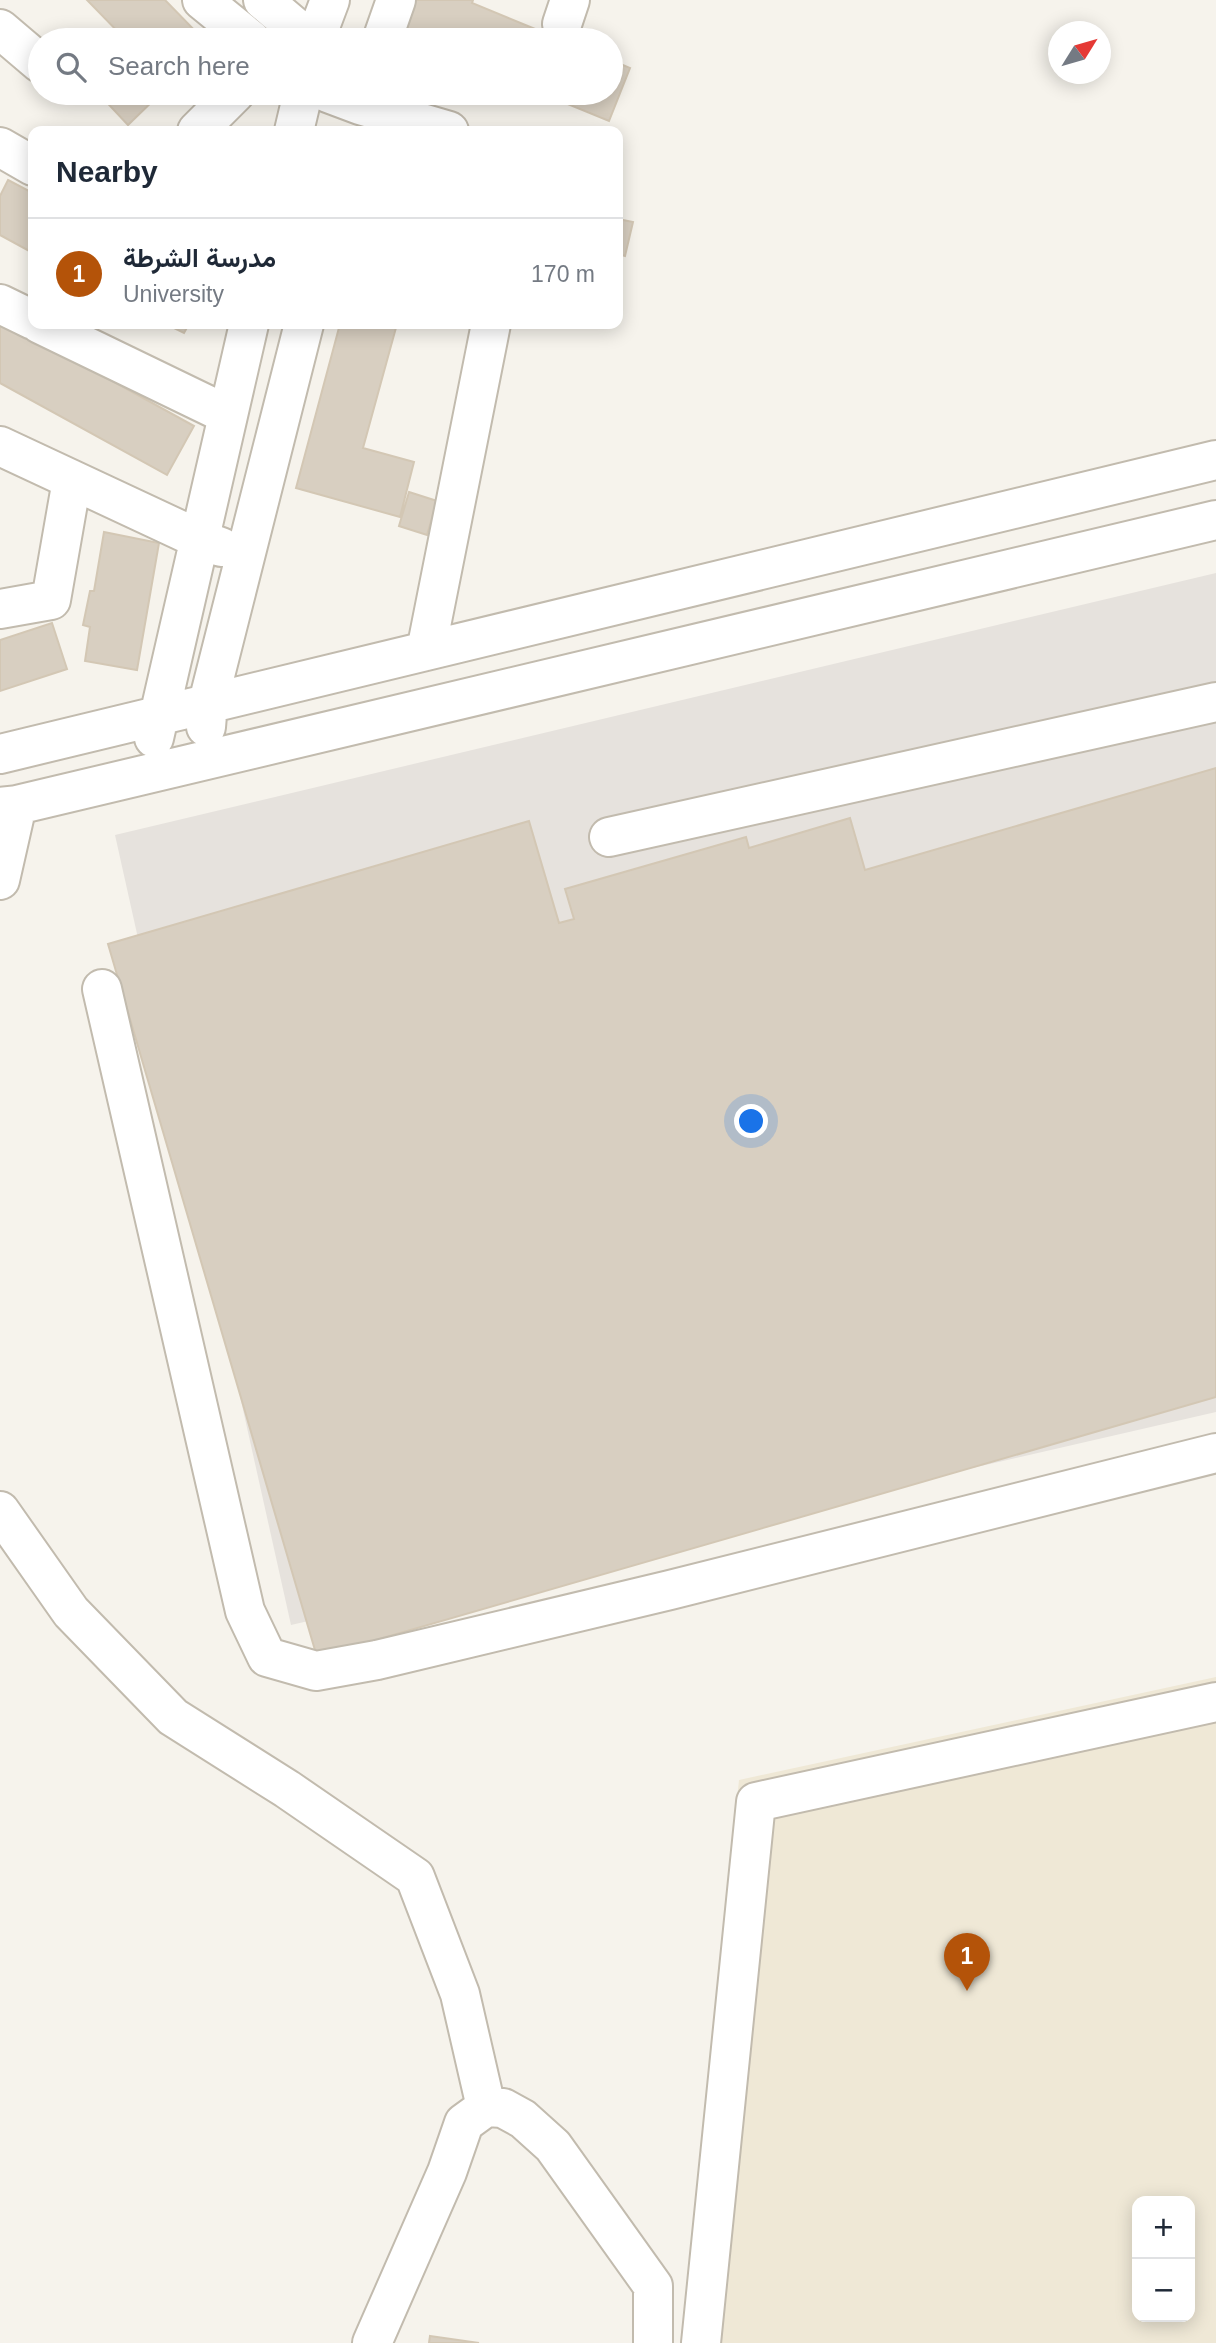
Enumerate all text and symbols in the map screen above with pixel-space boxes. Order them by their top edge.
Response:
north arrow [1048,21,1111,84]
search box [28,28,623,105]
icon: search [52,48,90,86]
text: Search here [108,51,250,81]
text: Nearby [56,155,158,188]
text: مدرسة الشرطة [123,243,276,273]
text: 1 [73,261,85,287]
text: 170 m [531,261,595,287]
text: University [123,281,224,307]
your location [734,1104,768,1138]
pin: 1 [944,1933,990,1991]
map controls [1132,2196,1195,2322]
button: + [1132,2196,1195,2259]
button: − [1132,2259,1195,2322]

